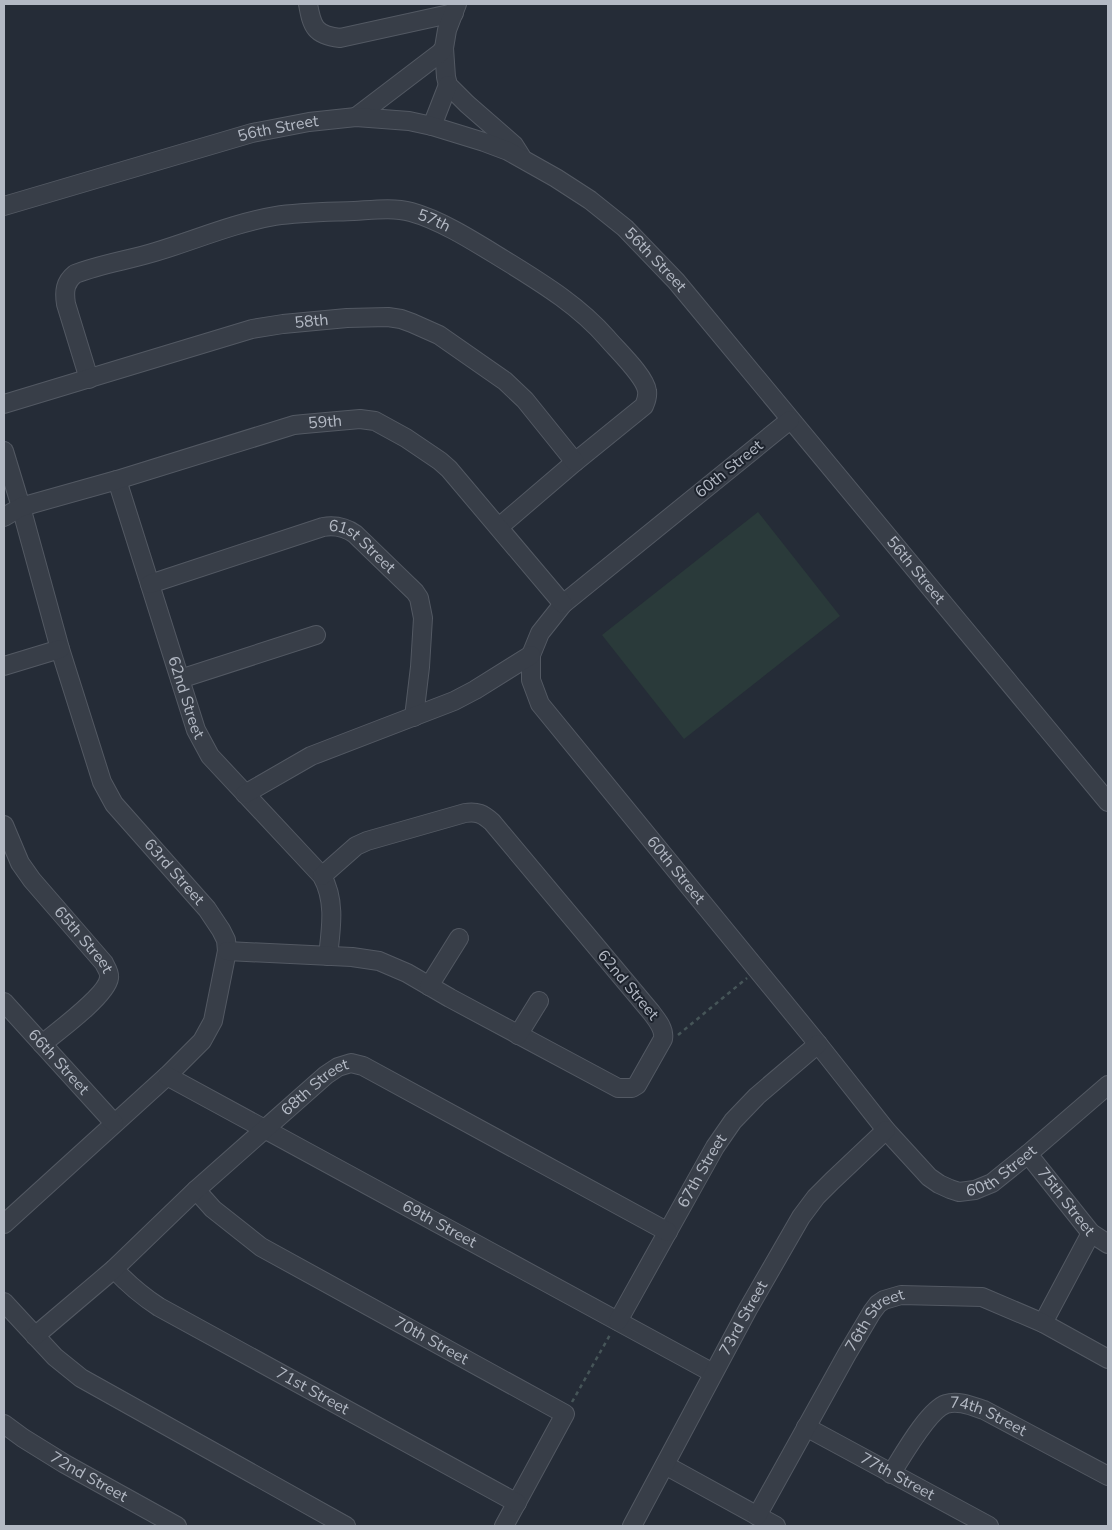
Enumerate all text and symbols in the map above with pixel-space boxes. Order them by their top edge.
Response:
street label: 56th Street [235,110,320,148]
street label: 57th [414,204,454,238]
street label: 56th Street [619,223,692,297]
street label: 58th [293,309,329,334]
street label: 59th [307,410,343,435]
street label: 60th Street [690,435,768,503]
street label: 61st Street [328,515,401,579]
street label: 56th Street [881,532,950,609]
street label: 62nd Street [162,653,210,743]
street label: 60th Street [641,831,710,909]
street label: 63rd Street [139,834,210,910]
street label: 65th Street [49,902,119,977]
street label: 62nd Street [592,945,664,1025]
street label: 66th Street [23,1024,94,1100]
street label: 68th Street [276,1053,352,1121]
street label: 67th Street [672,1129,732,1212]
street label: 60th Street [965,1140,1042,1202]
street label: 75th Street [1032,1163,1100,1241]
street label: 69th Street [398,1195,481,1254]
street label: 73rd Street [714,1276,773,1359]
street label: 76th Street [840,1284,907,1355]
street label: 70th Street [390,1311,473,1370]
street label: 71st Street [272,1362,353,1420]
street label: 74th Street [950,1392,1031,1442]
street label: 72nd Street [46,1446,132,1508]
street label: 77th Street [856,1447,939,1506]

